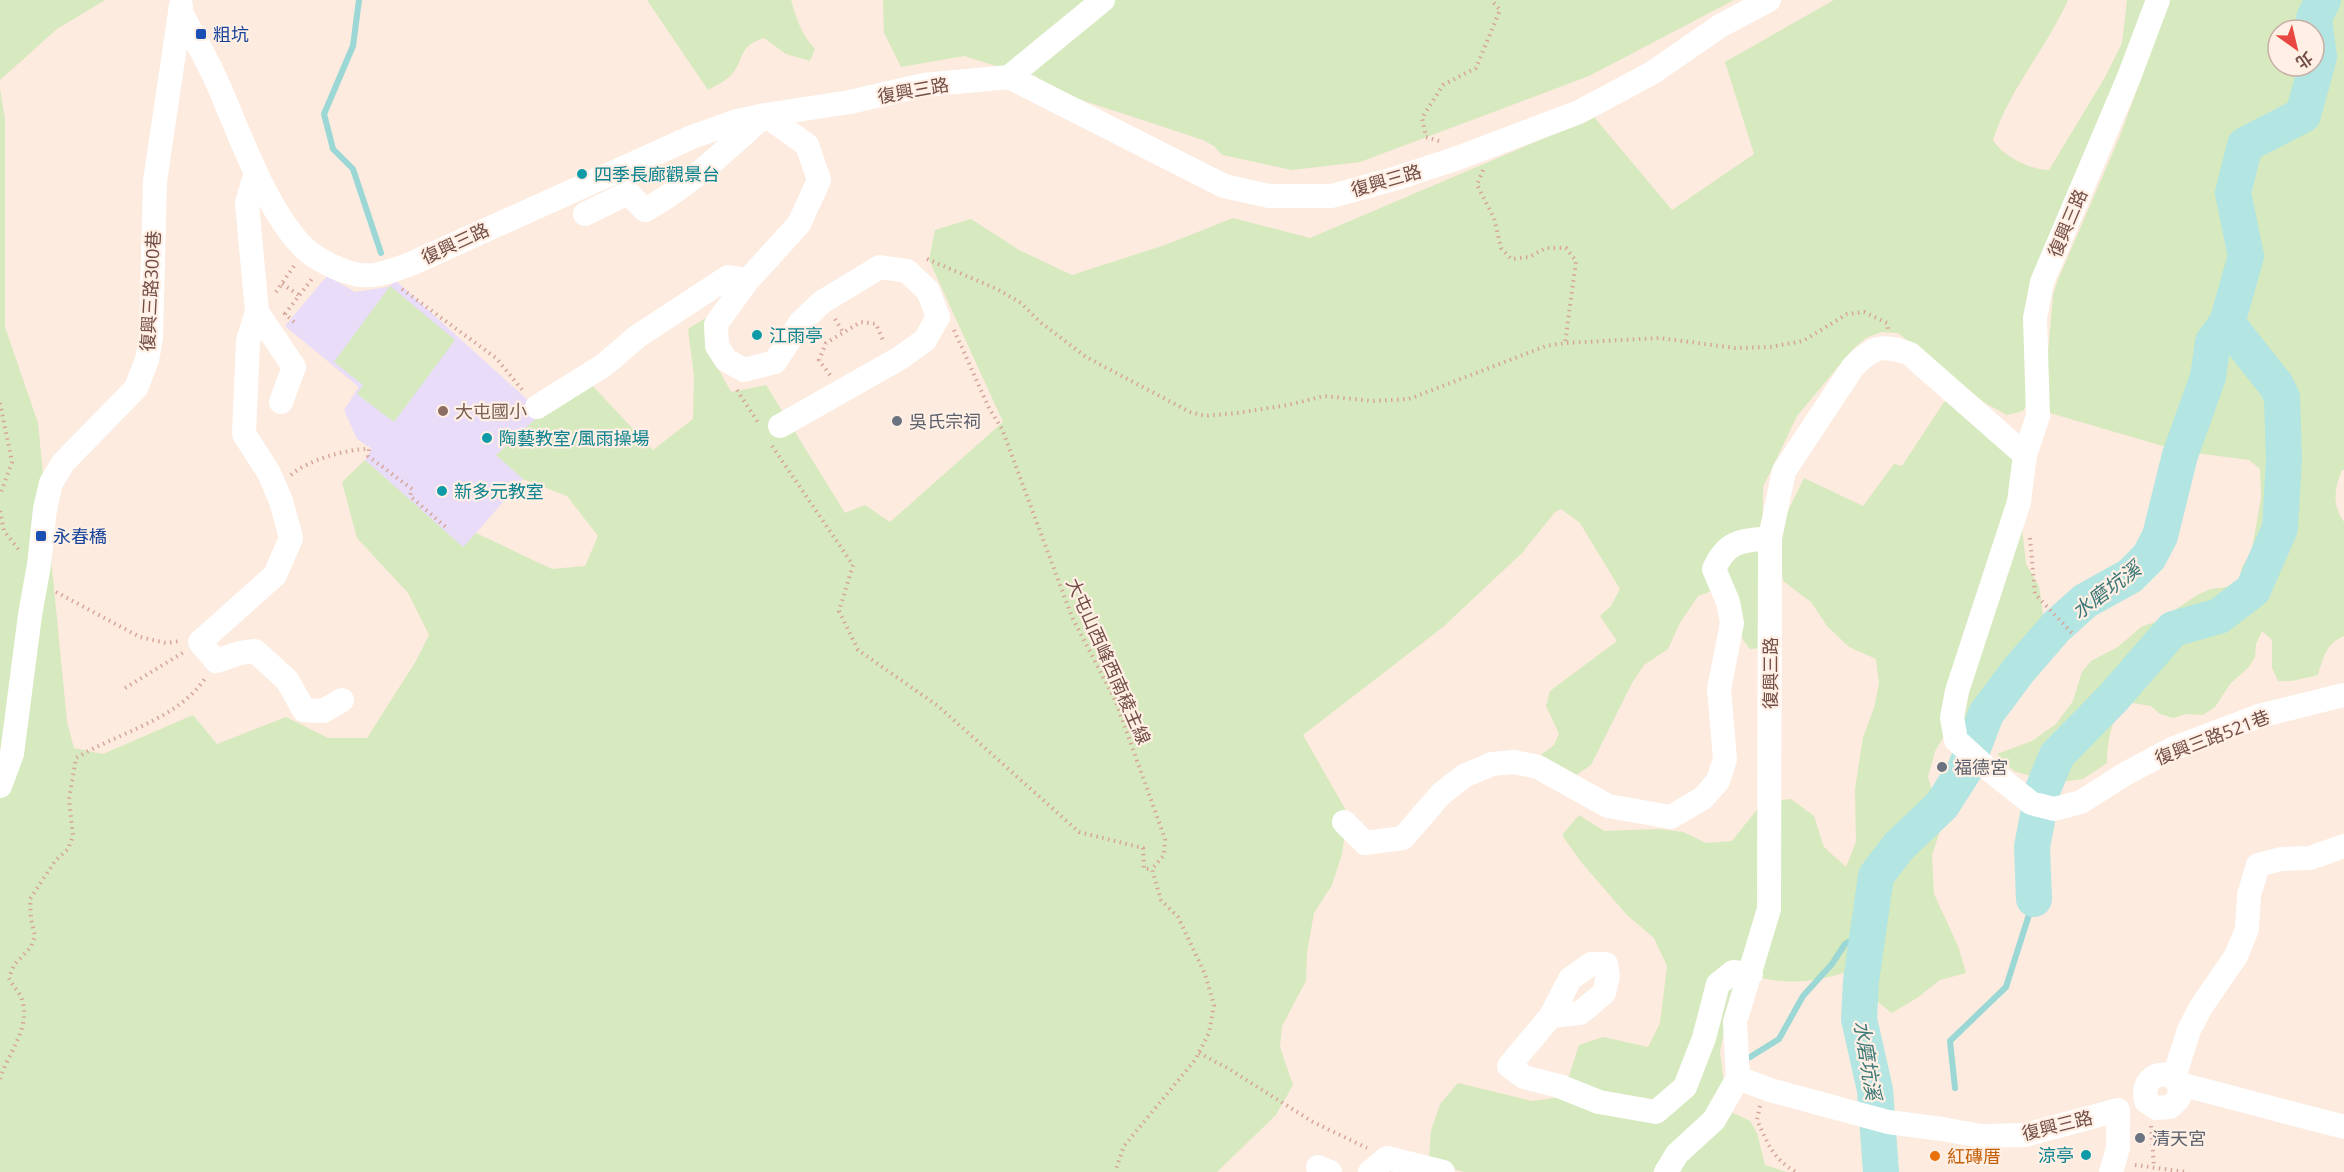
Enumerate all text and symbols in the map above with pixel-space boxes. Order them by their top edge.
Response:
north arrow [2266,18,2326,78]
place label: 粗坑 [213,22,249,46]
marker: 粗坑 [194,27,208,41]
text: 北 [2292,47,2317,74]
street label: 復興三路 [875,72,951,108]
street label: 復興三路 [1348,159,1424,201]
place label: 四季長廊觀景台 [594,162,720,186]
marker: 四季長廊觀景台 [575,167,589,181]
street label: 復興三路 [2042,185,2092,261]
street label: 復興三路 [417,217,493,269]
street label: 復興三路300巷 [135,230,165,352]
place label: 江雨亭 [769,323,823,347]
marker: 江雨亭 [750,328,764,342]
place label: 大屯國小 [455,399,527,423]
marker: 大屯國小 [436,404,450,418]
place label: 吳氏宗祠 [909,409,981,433]
marker: 吳氏宗祠 [890,414,904,428]
place label: 陶藝教室/風雨操場 [499,426,650,450]
marker: 陶藝教室/風雨操場 [480,431,494,445]
place label: 新多元教室 [454,479,544,503]
marker: 新多元教室 [435,484,449,498]
place label: 永春橋 [53,524,107,548]
marker: 永春橋 [34,529,48,543]
water label: 水磨坑溪 [2066,553,2148,625]
street label: 大屯山西峰西南稜主線 [1061,574,1157,748]
street label: 復興三路 [1758,637,1782,709]
street label: 復興三路521巷 [2151,704,2273,770]
place label: 福德宮 [1954,755,2008,779]
marker: 福德宮 [1935,760,1949,774]
water label: 水磨坑溪 [1848,1018,1888,1105]
street label: 復興三路 [2019,1105,2095,1145]
place label: 清天宮 [2152,1126,2206,1150]
marker: 清天宮 [2133,1131,2147,1145]
place label: 涼亭 [2038,1143,2074,1167]
place label: 紅磚厝 [1947,1144,2001,1168]
marker: 涼亭 [2079,1148,2093,1162]
marker: 紅磚厝 [1928,1149,1942,1163]

